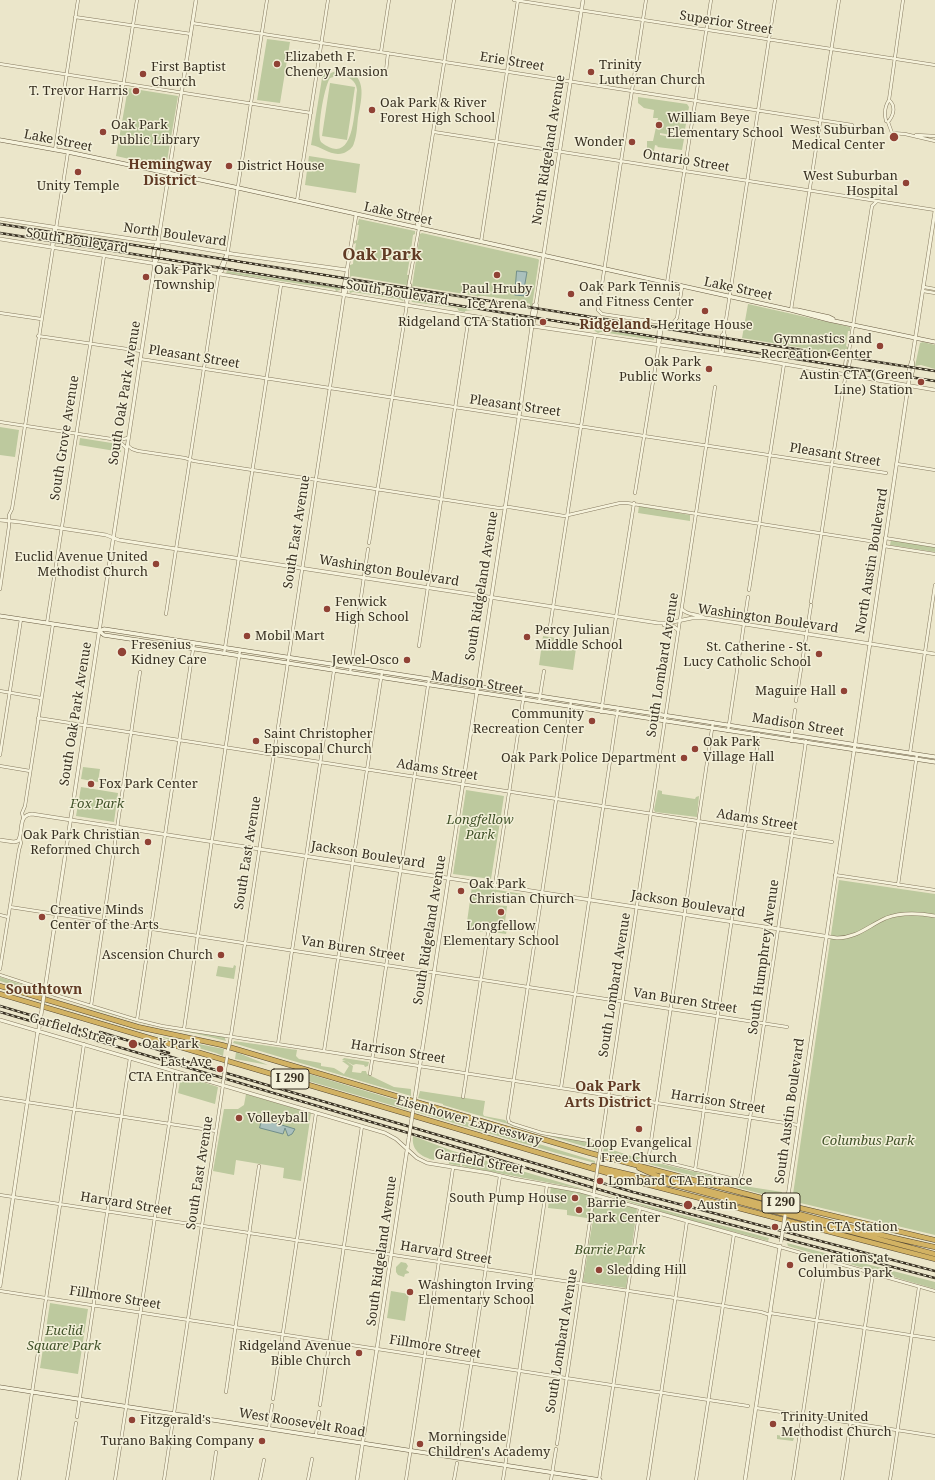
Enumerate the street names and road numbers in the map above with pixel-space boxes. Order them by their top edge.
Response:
street label: Superior Street [678,8,774,38]
street label: Erie Street [479,49,545,75]
street label: North Ridgeland Avenue [529,74,569,226]
street label: Lake Street [22,127,94,155]
street label: Ontario Street [642,146,730,176]
street label: Lake Street [362,199,434,229]
street label: North Boulevard [122,220,228,250]
street label: South Boulevard [25,225,129,257]
street label: Lake Street [702,274,774,304]
street label: South Boulevard [345,277,449,309]
street label: South Oak Park Avenue [106,320,144,466]
street label: Pleasant Street [147,342,241,372]
street label: South Grove Avenue [47,374,83,502]
street label: Pleasant Street [468,392,562,420]
street label: Pleasant Street [788,440,882,470]
street label: South East Avenue [280,474,314,590]
street label: North Austin Boulevard [853,487,891,635]
street label: South Ridgeland Avenue [462,510,502,662]
street label: Washington Boulevard [318,552,460,590]
street label: South Lombard Avenue [644,592,682,738]
street label: Washington Boulevard [697,601,839,637]
street label: South Oak Park Avenue [57,641,95,787]
street label: Madison Street [430,668,524,698]
street label: Madison Street [751,710,845,740]
street label: Adams Street [395,756,479,784]
street label: South East Avenue [231,795,265,911]
street label: Adams Street [715,806,799,834]
street label: Jackson Boulevard [310,838,426,872]
street label: South Ridgeland Avenue [410,854,450,1006]
street label: South Humphrey Avenue [745,878,783,1036]
street label: Jackson Boulevard [630,887,746,921]
street label: South Lombard Avenue [596,912,634,1058]
street label: Van Buren Street [300,933,406,965]
street label: Van Buren Street [632,985,738,1017]
street label: Garfield Street [28,1010,118,1050]
street label: Harrison Street [350,1037,446,1067]
street label: South Austin Boulevard [772,1037,808,1185]
road number: I 290 [271,1069,309,1089]
street label: Harrison Street [670,1087,766,1117]
street label: Eisenhower Expressway [394,1093,544,1149]
street label: South East Avenue [183,1115,217,1231]
street label: Garfield Street [433,1147,525,1177]
street label: South Ridgeland Avenue [364,1175,400,1327]
street label: Harvard Street [79,1189,173,1219]
road number: I 290 [762,1193,800,1213]
street label: Harvard Street [399,1238,493,1268]
street label: South Lombard Avenue [543,1268,581,1414]
street label: Fillmore Street [68,1283,162,1313]
street label: Fillmore Street [388,1332,482,1362]
street label: West Roosevelt Road [238,1405,366,1441]

